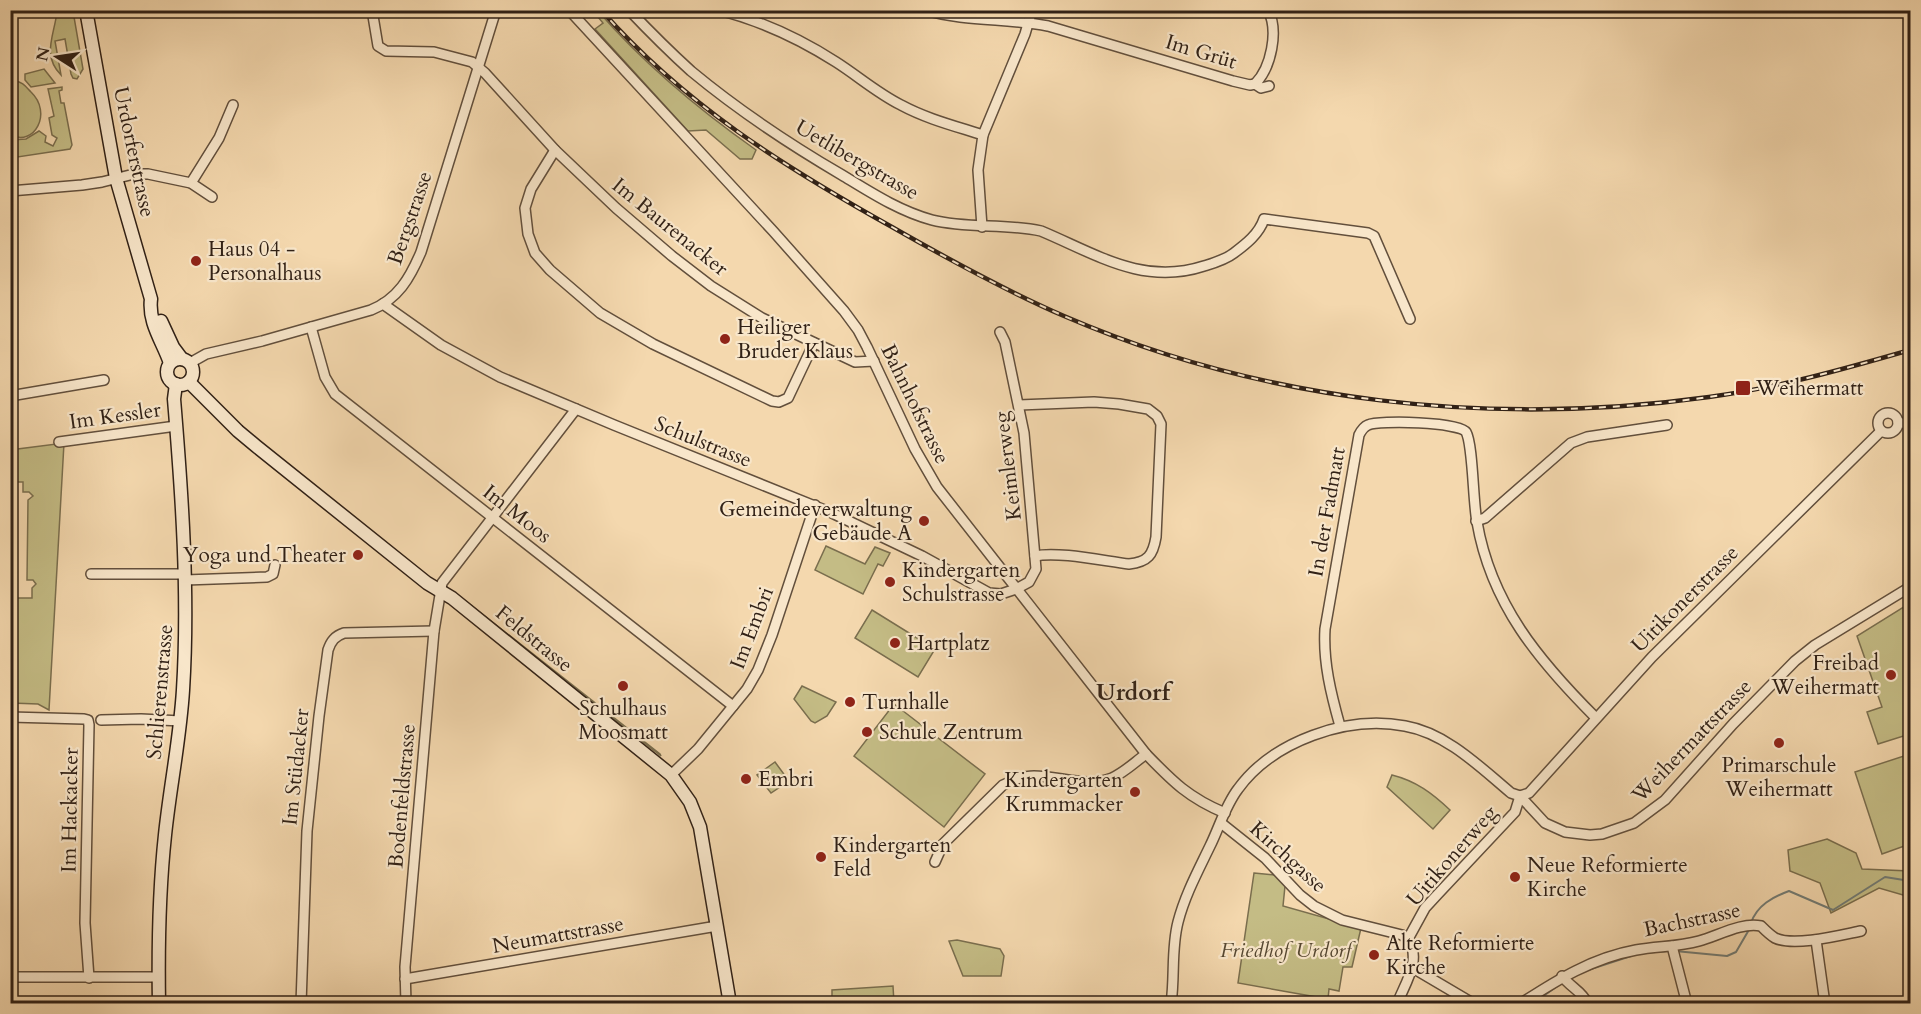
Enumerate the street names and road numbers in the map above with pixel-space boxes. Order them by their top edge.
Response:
street label: Im Grüt [1162,27,1240,77]
street label: Urdorferstrasse [106,84,162,220]
street label: Uetlibergstrasse [790,113,924,207]
street label: Bergstrasse [380,167,440,269]
street label: Im Baurenacker [606,171,734,283]
street label: Bahnhofstrasse [873,339,957,469]
street label: Im Kessler [67,395,163,437]
street label: Schulstrasse [650,409,756,475]
street label: Keimlerweg [987,410,1029,522]
street label: In der Fadmatt [1301,445,1353,579]
street label: Im Moos [477,478,557,550]
street label: Uitikonerstrasse [1625,539,1745,659]
street label: Im Embri [723,583,781,673]
street label: Feldstrasse [489,599,579,679]
street label: Schlierenstrasse [140,623,180,761]
street label: Weihermattstrasse [1625,673,1759,810]
street label: Im Stüdacker [275,707,317,827]
street label: Bodenfeldstrasse [381,723,423,869]
street label: Im Hackacker [54,747,86,873]
street label: Uitikonerweg [1400,799,1504,913]
street label: Kirchgasse [1243,815,1333,899]
street label: Bachstrasse [1641,896,1743,944]
street label: Neumattstrasse [490,909,626,961]

